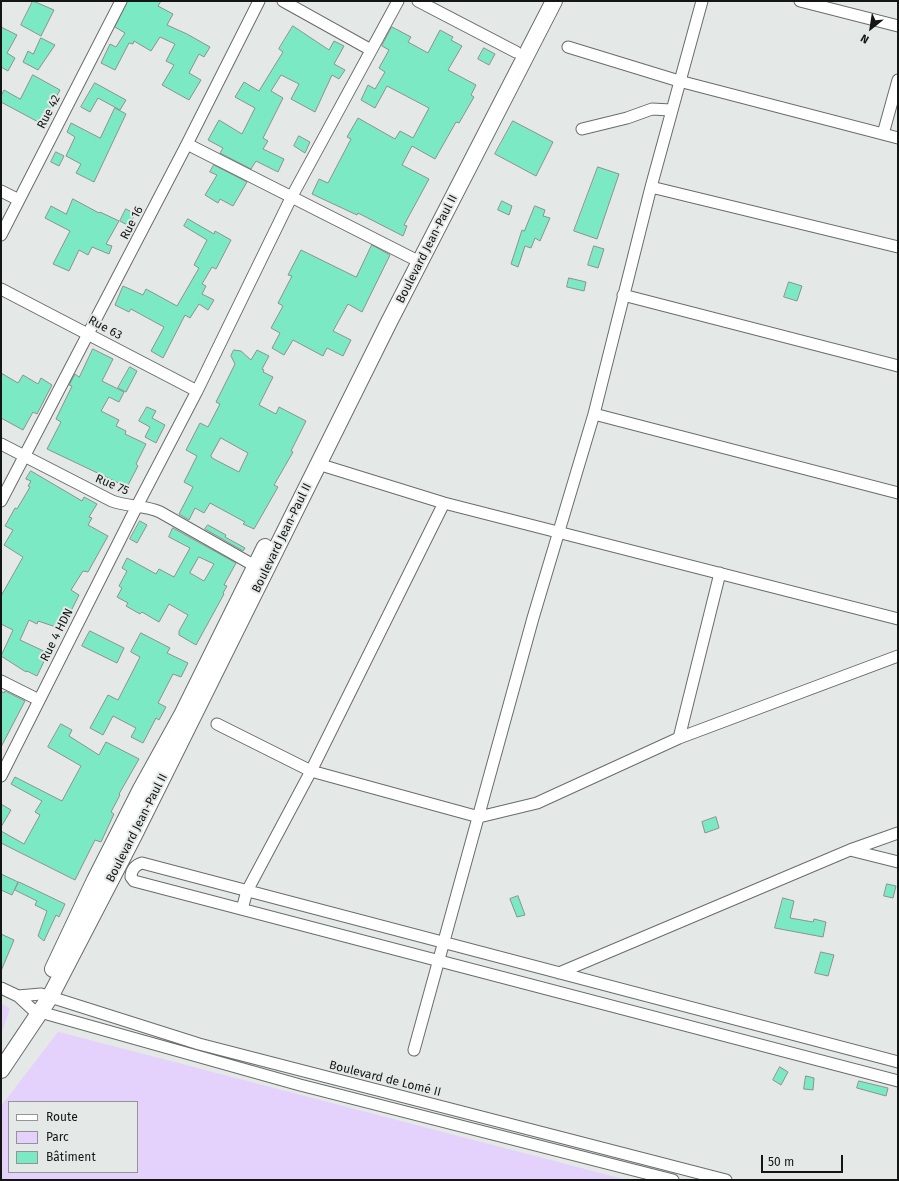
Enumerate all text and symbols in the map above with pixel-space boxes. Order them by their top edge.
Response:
north arrow [851,8,891,48]
text: N [858,31,871,46]
street label: Rue 42 [34,93,64,131]
street label: Boulevard Jean-Paul II [393,192,461,306]
street label: Rue 16 [118,204,146,242]
street label: Rue 63 [86,313,124,343]
street label: Rue 75 [93,472,131,498]
street label: Boulevard Jean-Paul II [249,481,315,595]
street label: Rue 4 HDN [38,606,76,664]
street label: Boulevard Jean-Paul II [103,771,171,885]
street label: Boulevard de Lomé II [328,1058,442,1100]
legend [8,1101,138,1173]
text: Route [46,1110,78,1124]
text: Parc [46,1130,69,1144]
scale bar [763,1147,845,1173]
text: Bâtiment [46,1150,96,1164]
text: 50 m [768,1155,794,1169]

